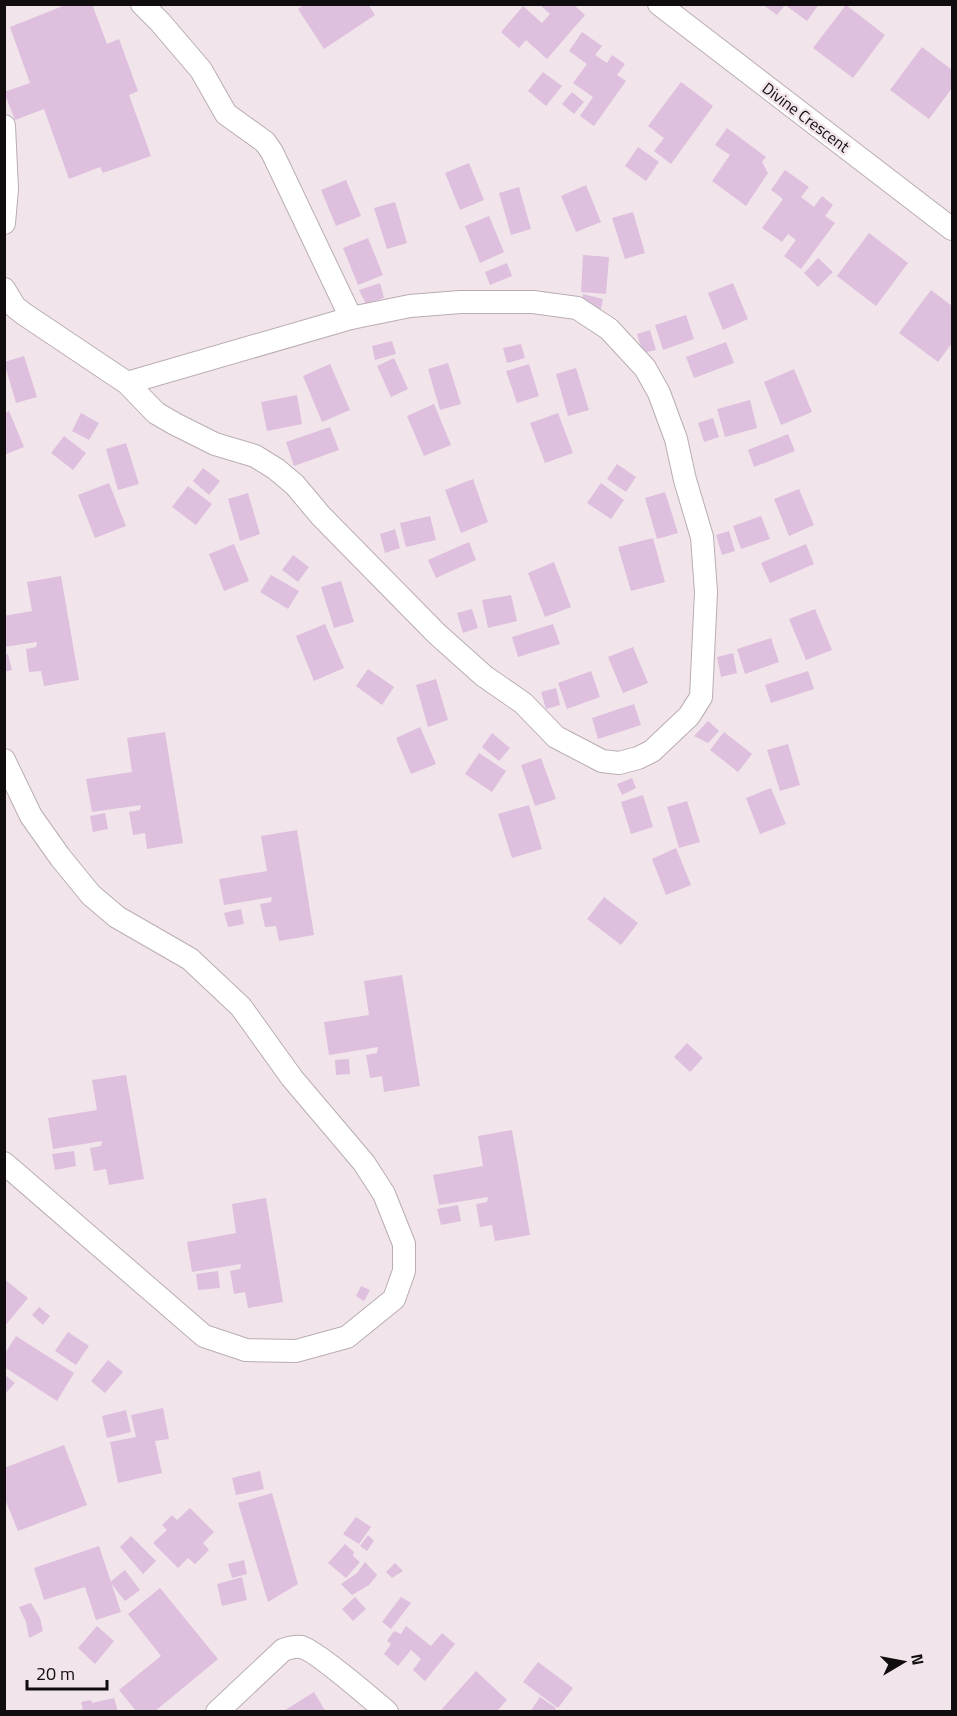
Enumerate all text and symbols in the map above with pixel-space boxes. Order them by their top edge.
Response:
street label: Divine Crescent [757,76,855,158]
north arrow [873,1632,933,1692]
text: N [905,1652,931,1667]
scale bar [27,1653,106,1691]
text: 20 m [36,1660,75,1687]

